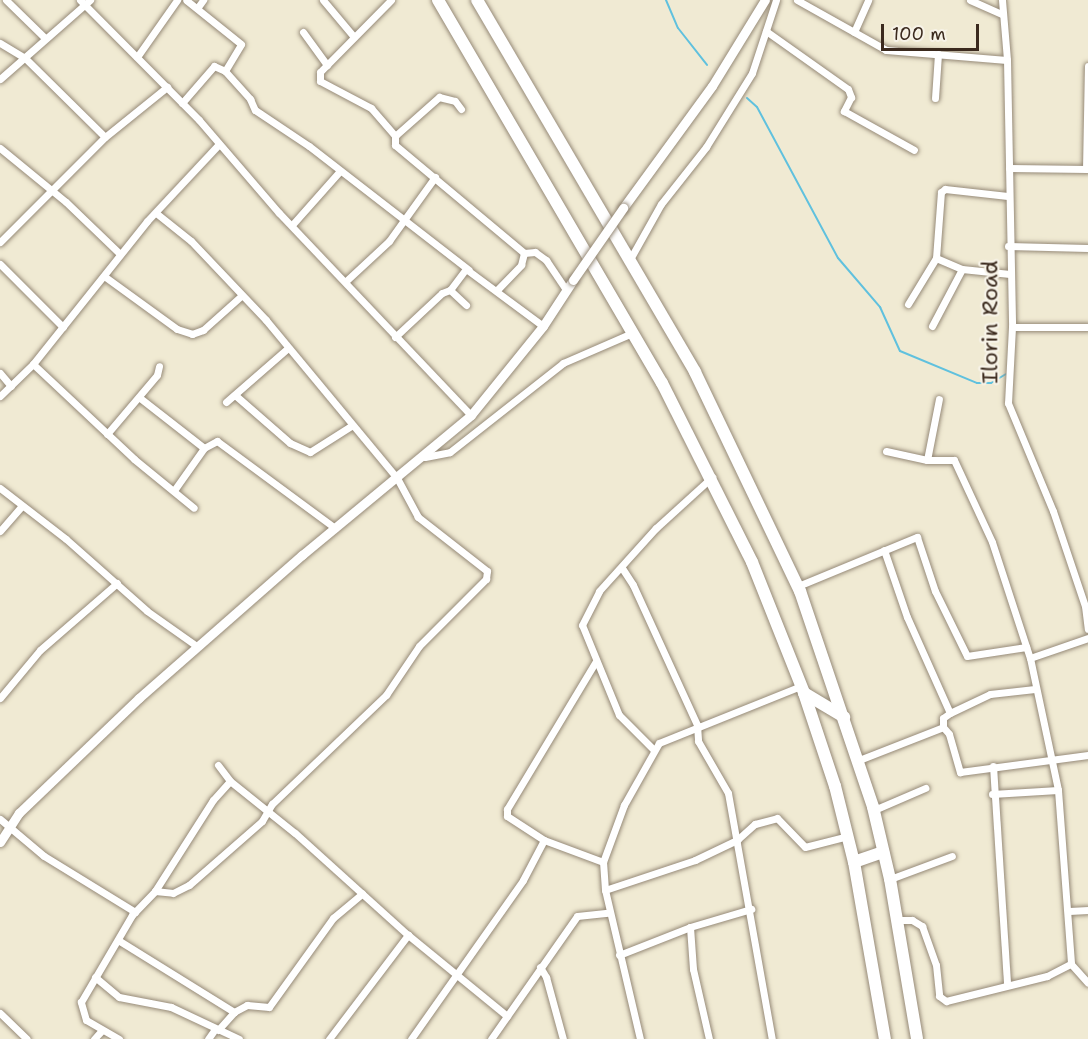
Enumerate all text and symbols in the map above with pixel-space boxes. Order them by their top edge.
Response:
scale bar [884,12,982,50]
text: 100 m [892,22,946,46]
street label: Ilorin Road [977,260,1003,384]

